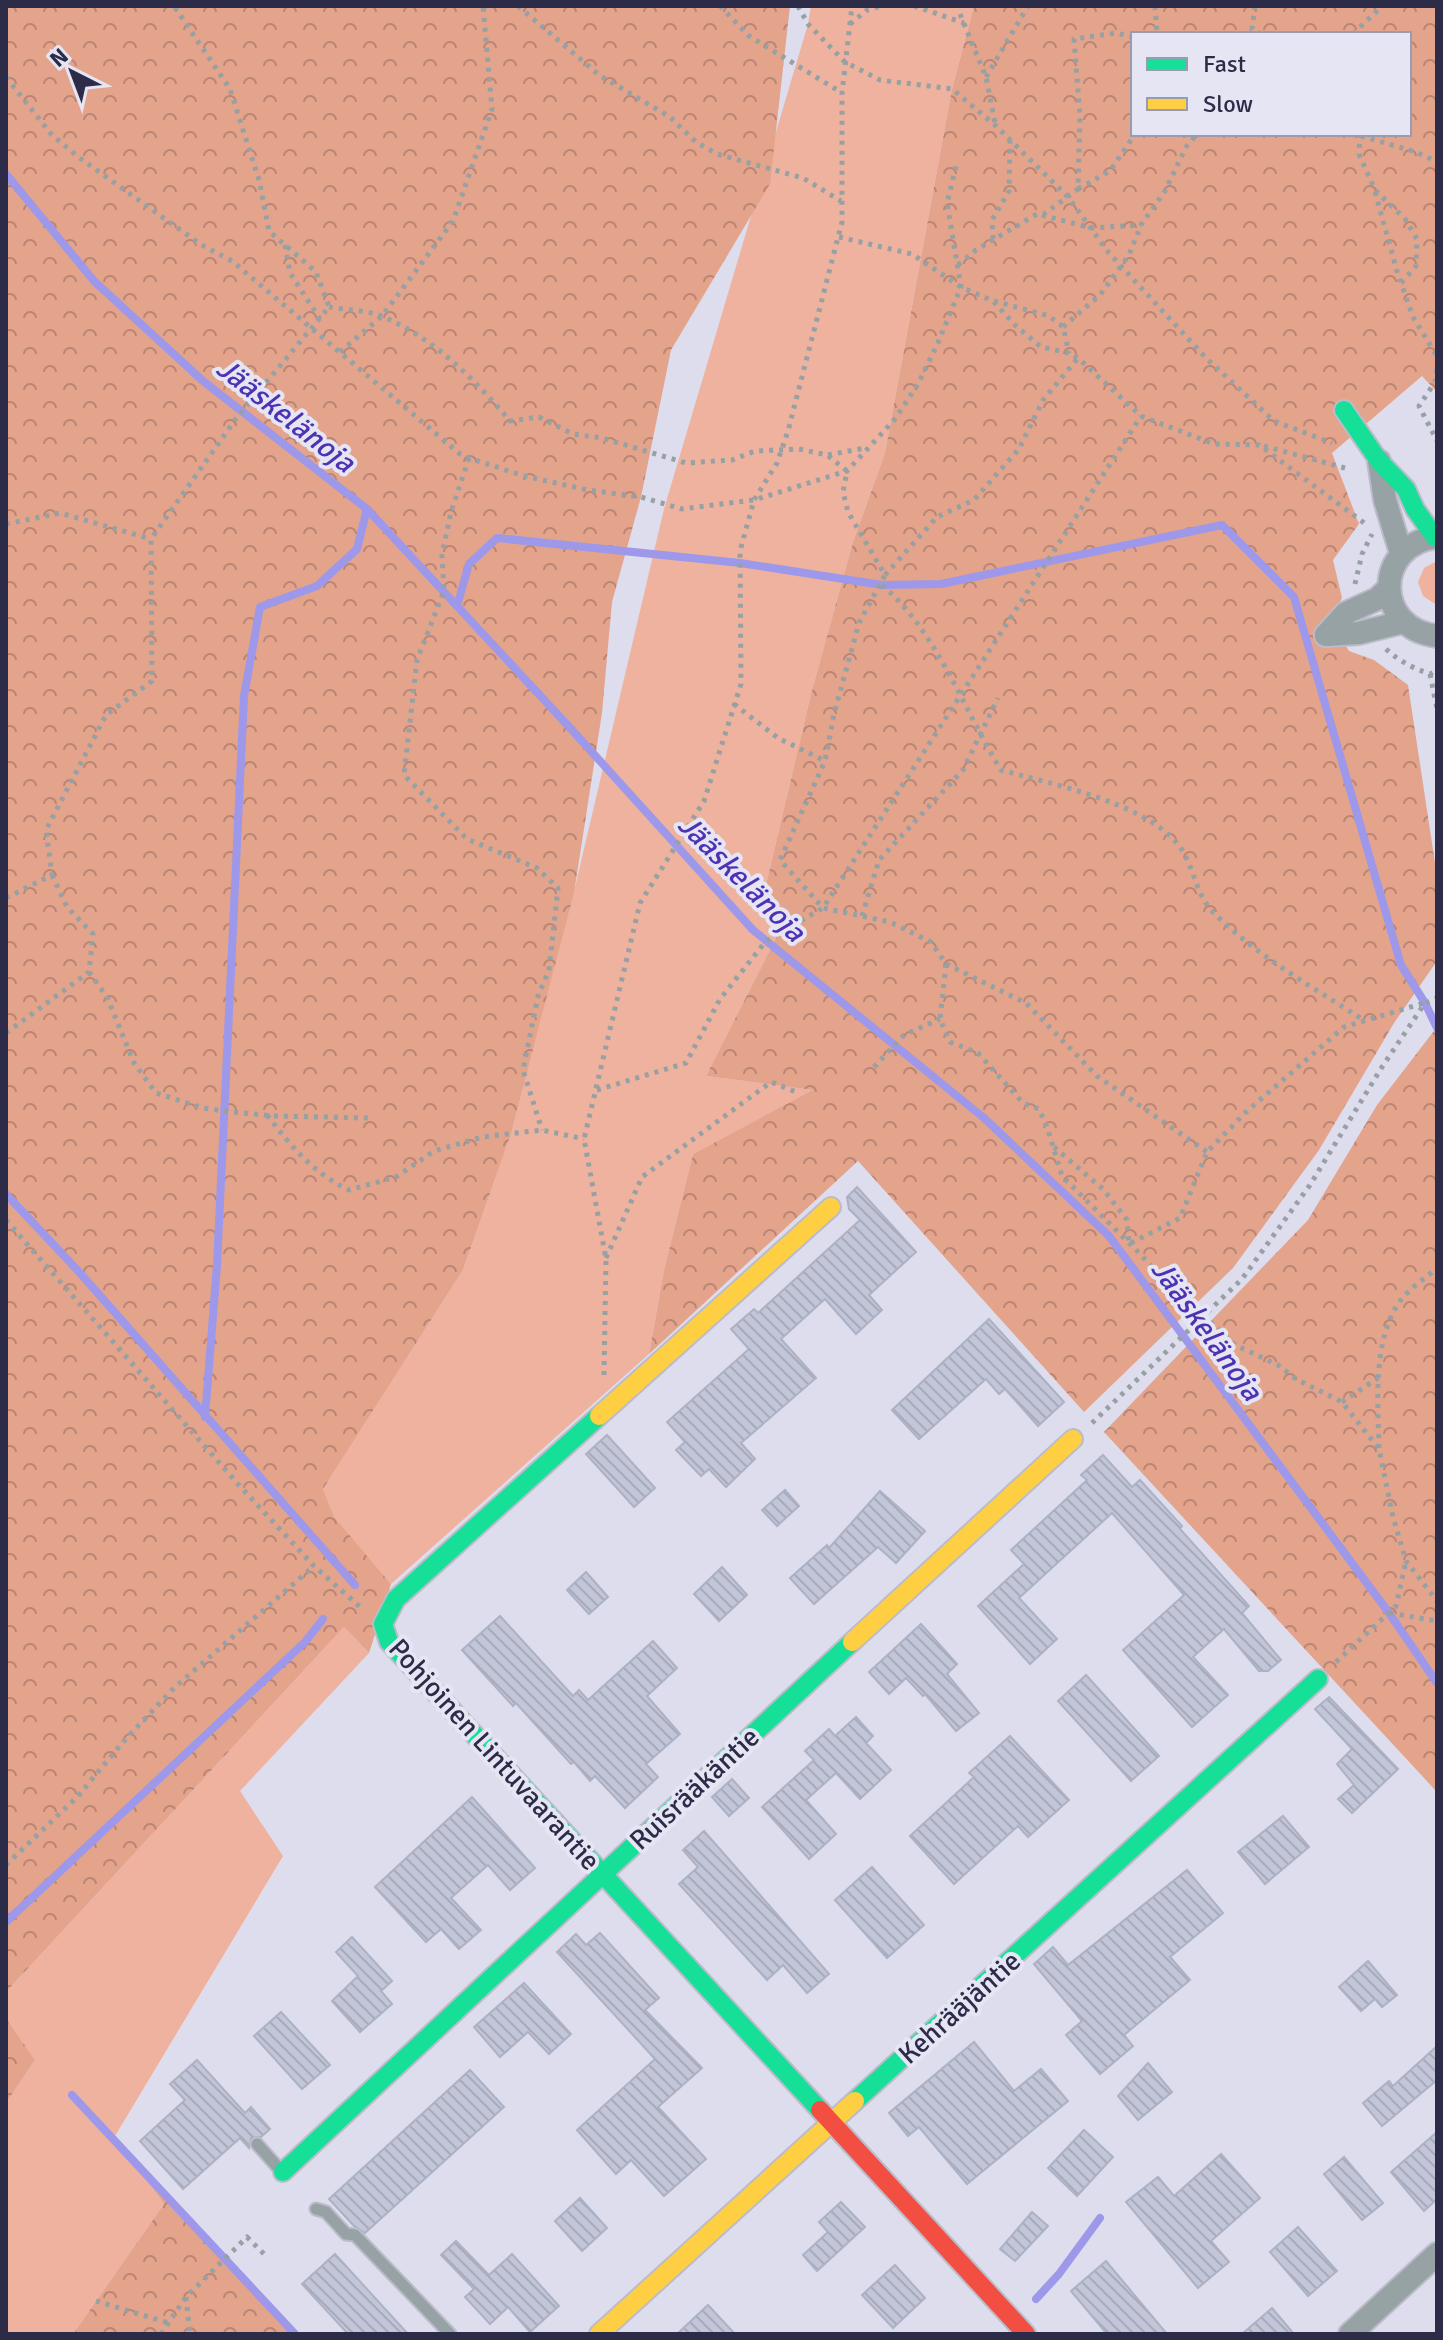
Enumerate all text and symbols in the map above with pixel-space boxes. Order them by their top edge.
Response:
north arrow [32,32,112,112]
legend [1131,32,1411,136]
text: N [44,42,74,73]
text: Fast [1203,49,1246,79]
text: Slow [1203,89,1253,119]
water label: Jääskelänoja [209,350,363,481]
water label: Jääskelänoja [670,807,814,950]
water label: Jääskelänoja [1143,1253,1271,1409]
street label: Pohjoinen Lintuvaarantie [381,1632,607,1877]
street label: Ruisrääkäntie [623,1720,767,1857]
street label: Kehrääjäntie [891,1944,1028,2072]

